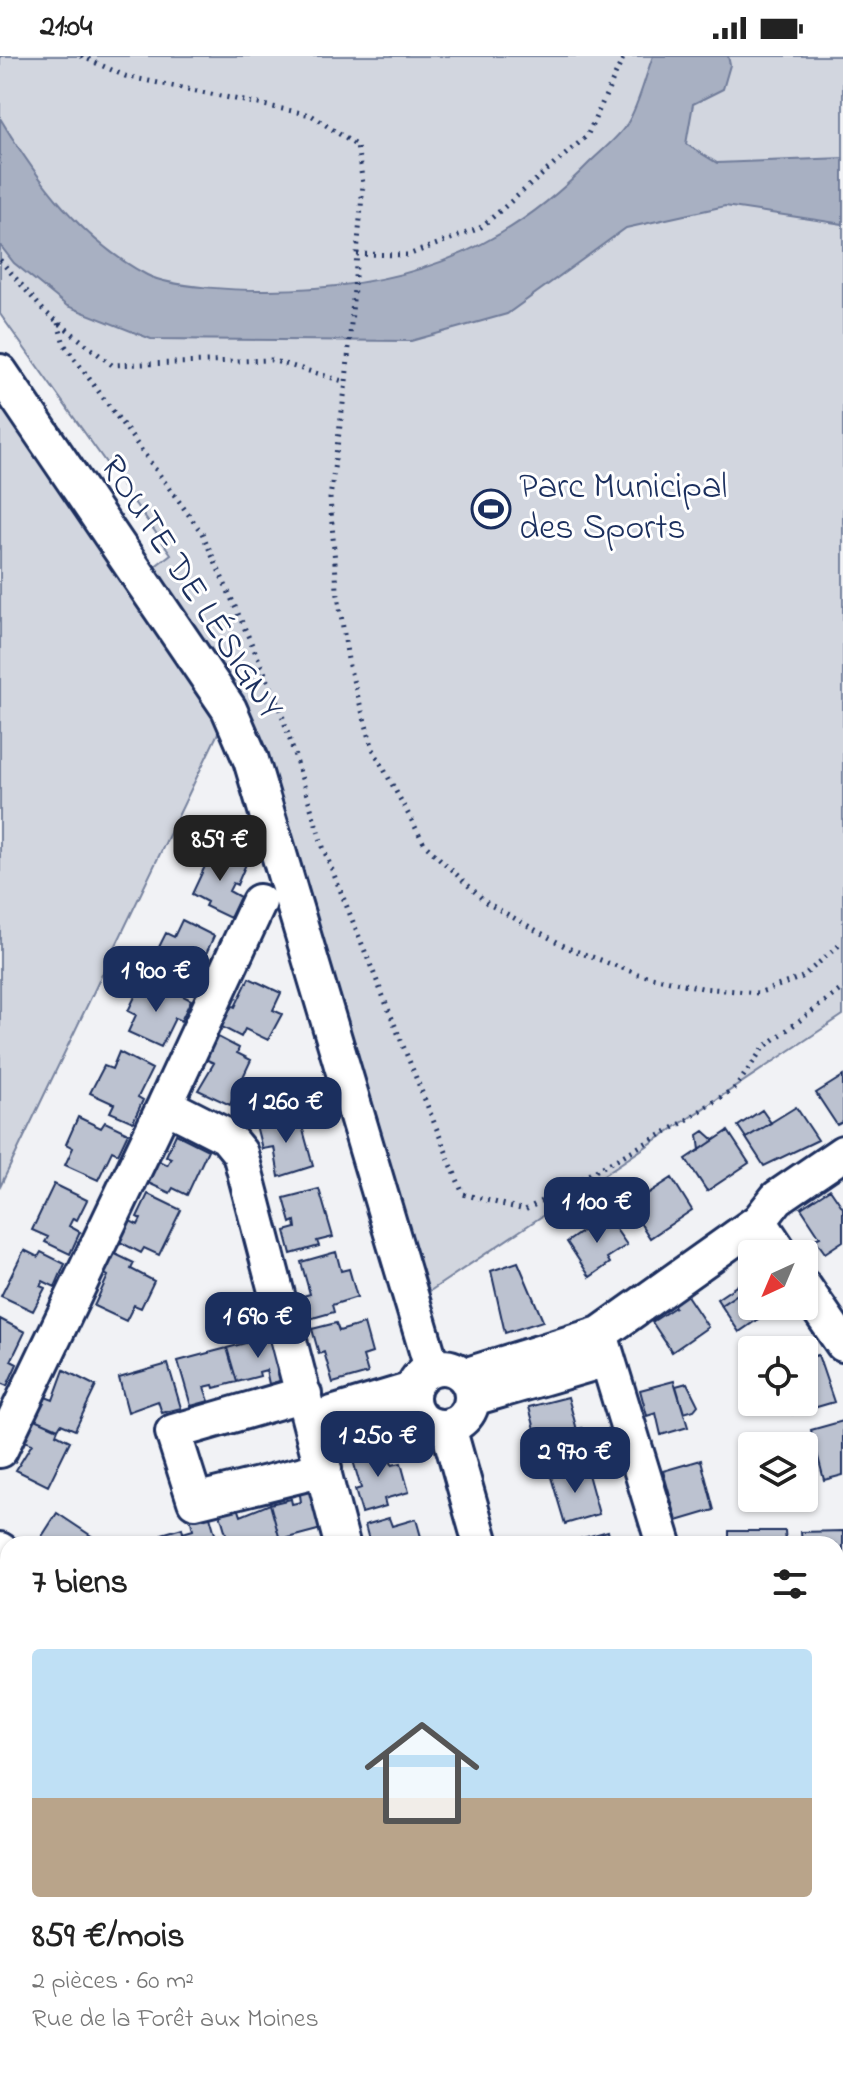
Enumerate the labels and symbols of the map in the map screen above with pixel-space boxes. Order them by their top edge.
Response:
street label: ROUTE DE LÉSIGNY [85,445,296,731]
place label: Parc Municipal des Sports [519,462,727,556]
sports icon: Parc Municipal des Sports [470,488,512,530]
pin: 859 € [164,815,276,883]
pin: 1 900 € [82,946,230,1014]
pin: 1 260 € [212,1077,360,1145]
pin: 1 100 € [523,1177,671,1245]
north arrow [738,1240,818,1320]
pin: 1 690 € [184,1292,332,1360]
pin: 1 250 € [304,1411,452,1479]
pin: 2 970 € [501,1427,649,1495]

